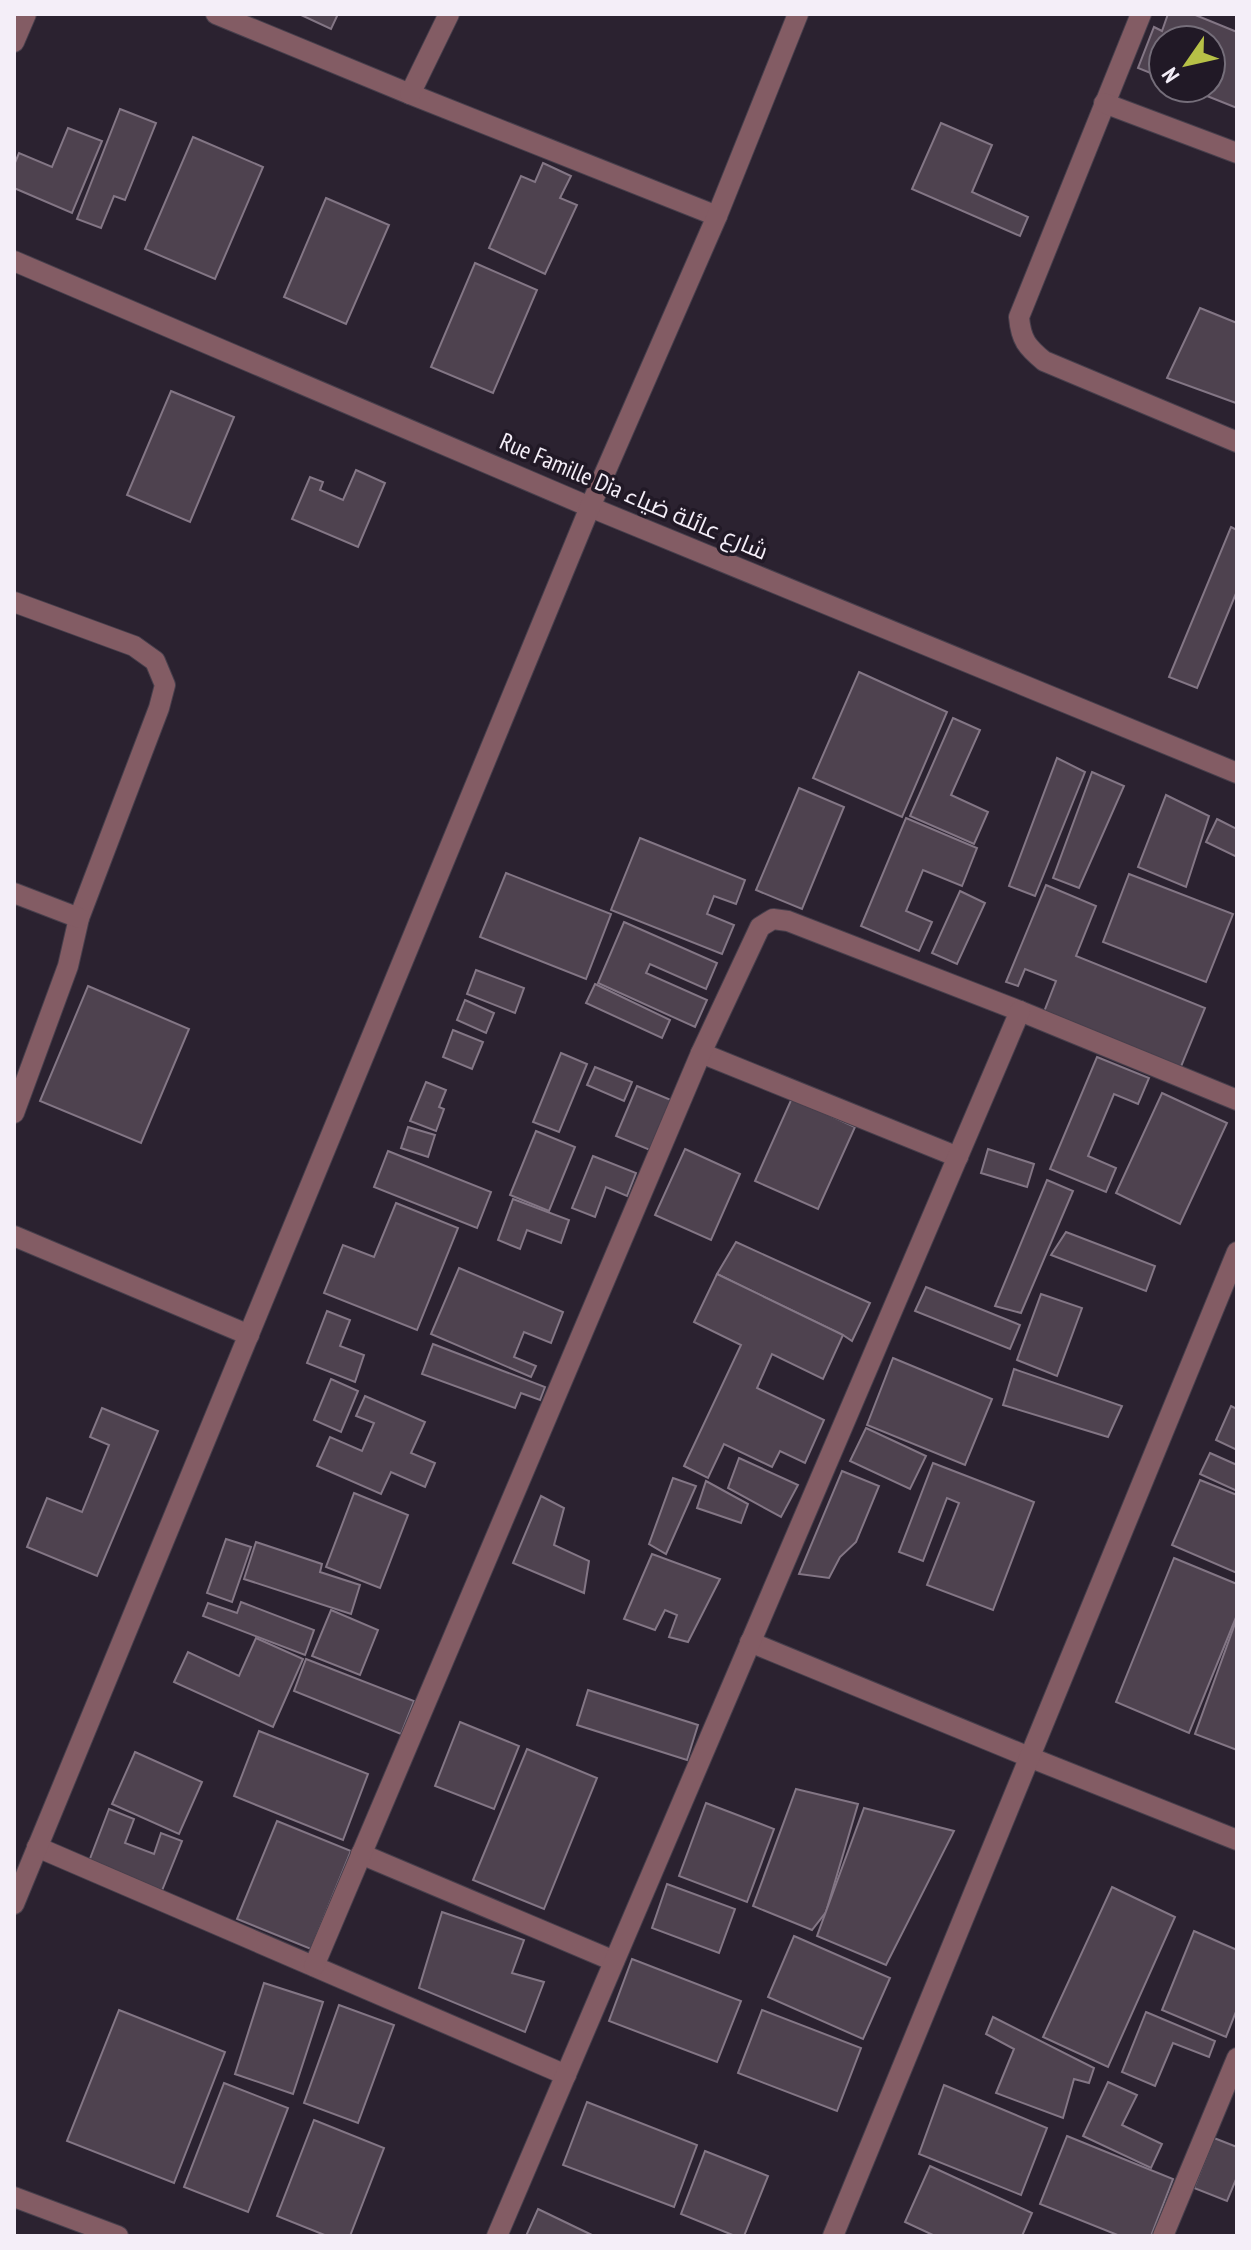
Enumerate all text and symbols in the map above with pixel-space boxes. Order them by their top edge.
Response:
north arrow [1147,24,1227,104]
text: N [1155,62,1185,88]
street label: Rue Famille Dia شارع عائلة ضياء [495,425,773,568]

